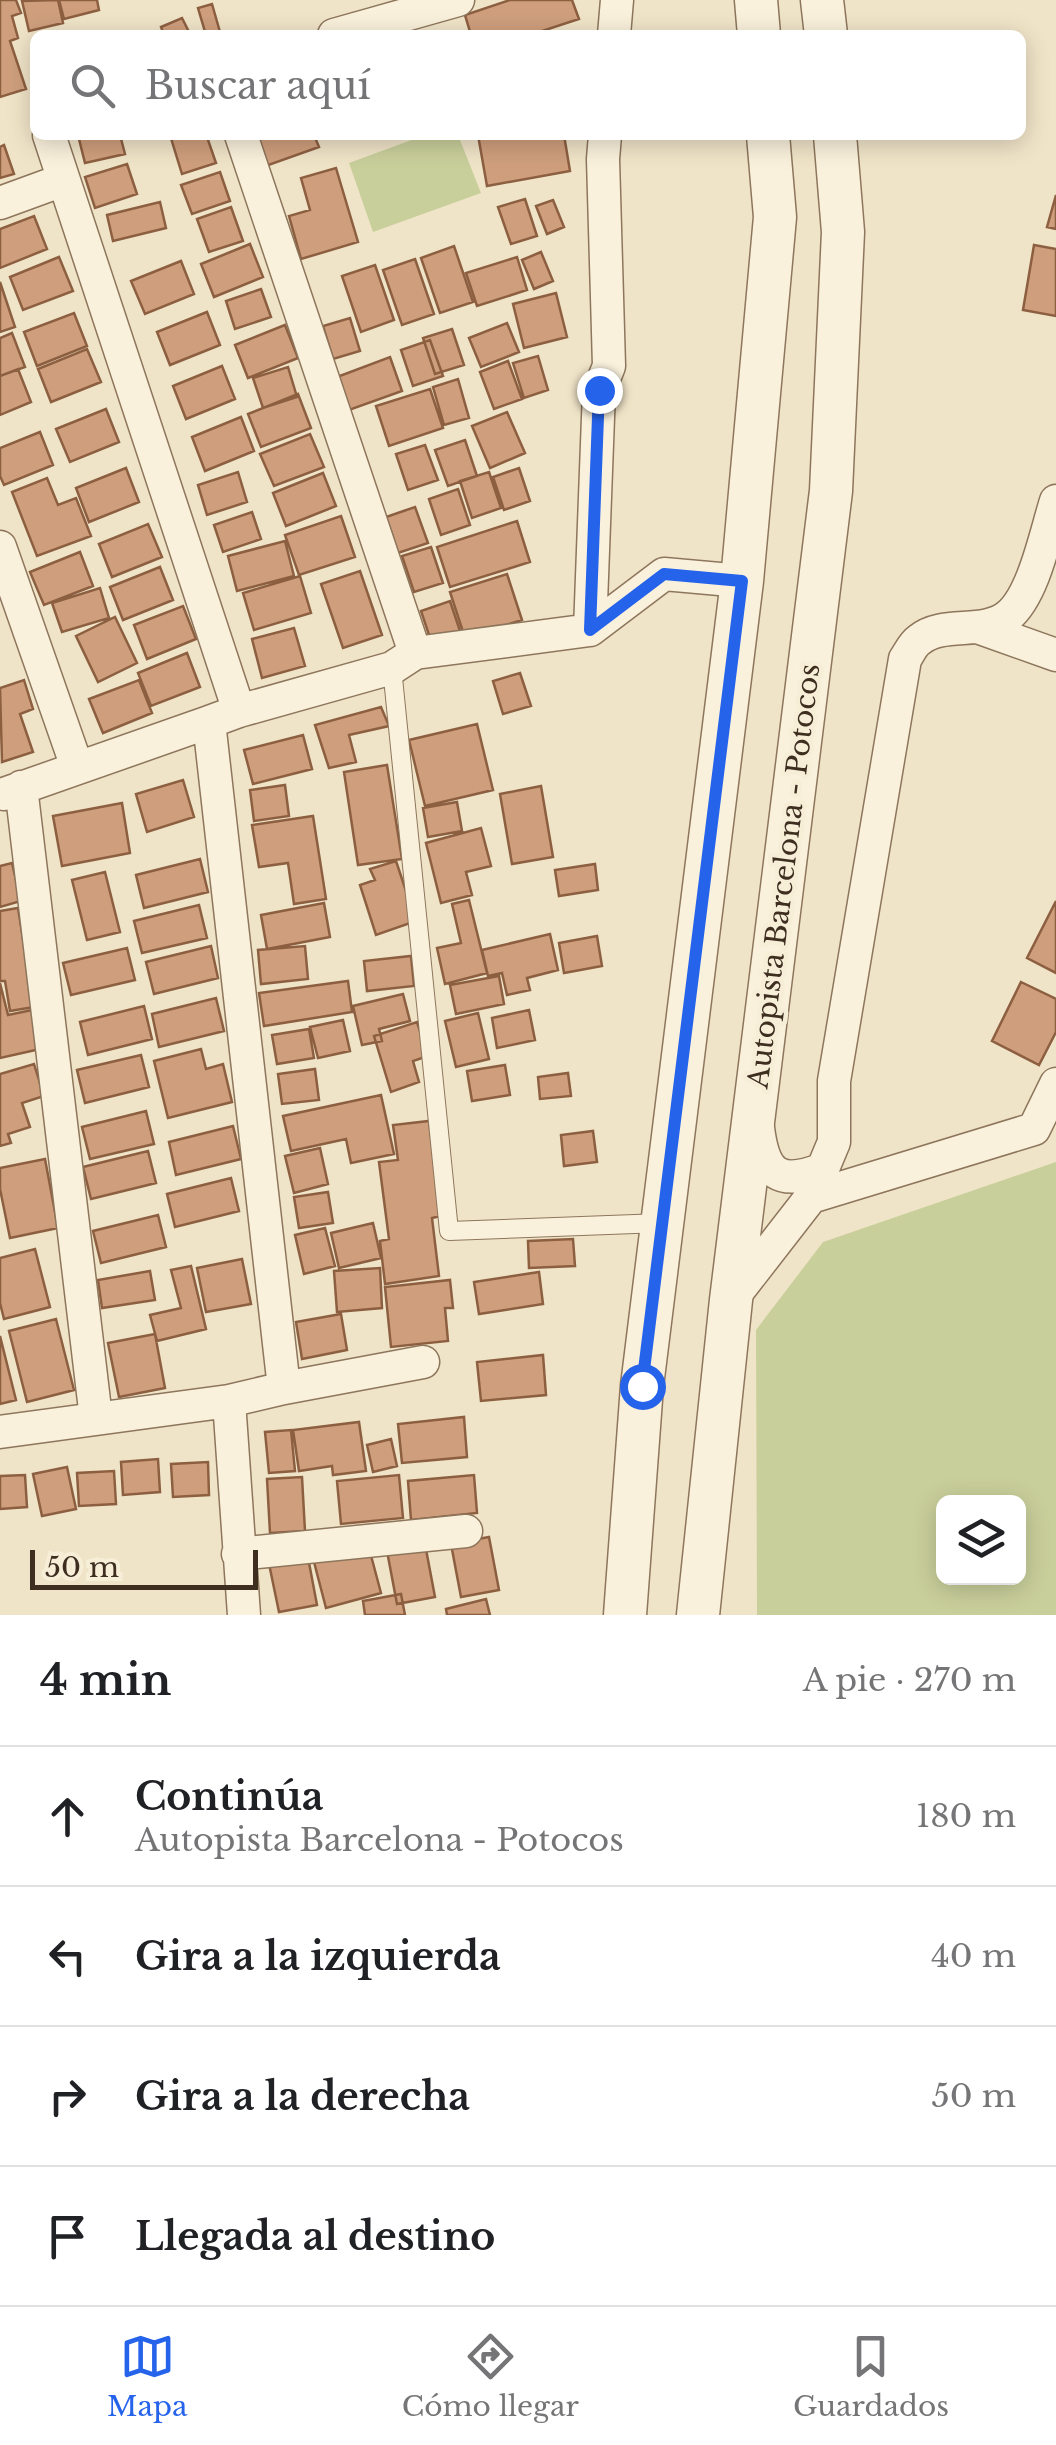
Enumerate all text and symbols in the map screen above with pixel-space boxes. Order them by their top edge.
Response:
search box [30,30,1026,140]
icon: search [65,58,120,113]
text: Buscar aquí [145,62,370,109]
route end [577,368,623,414]
street label: Autopista Barcelona - Potocos [740,662,827,1091]
route start [620,1364,666,1410]
map controls [936,1495,1026,1585]
button: layers [936,1495,1026,1585]
scale bar [30,1545,258,1590]
text: 50 m [45,1550,119,1585]
text: 4 min [40,1654,171,1706]
text: A pie · 270 m [803,1660,1016,1700]
text: Continúa [135,1773,324,1820]
icon: ahead [40,1789,95,1844]
text: 180 m [916,1796,1016,1836]
text: Autopista Barcelona - Potocos [135,1820,624,1860]
icon: left [40,1929,95,1984]
text: Gira a la izquierda [135,1933,501,1980]
text: 40 m [931,1936,1016,1976]
icon: right [40,2069,95,2124]
text: Gira a la derecha [135,2073,470,2120]
text: 50 m [931,2076,1016,2116]
icon: arrive [40,2209,95,2264]
text: Llegada al destino [135,2213,495,2260]
tab: Mapa [107,2329,188,2424]
tab: Cómo llegar [402,2329,579,2424]
tab: Guardados [793,2329,949,2424]

